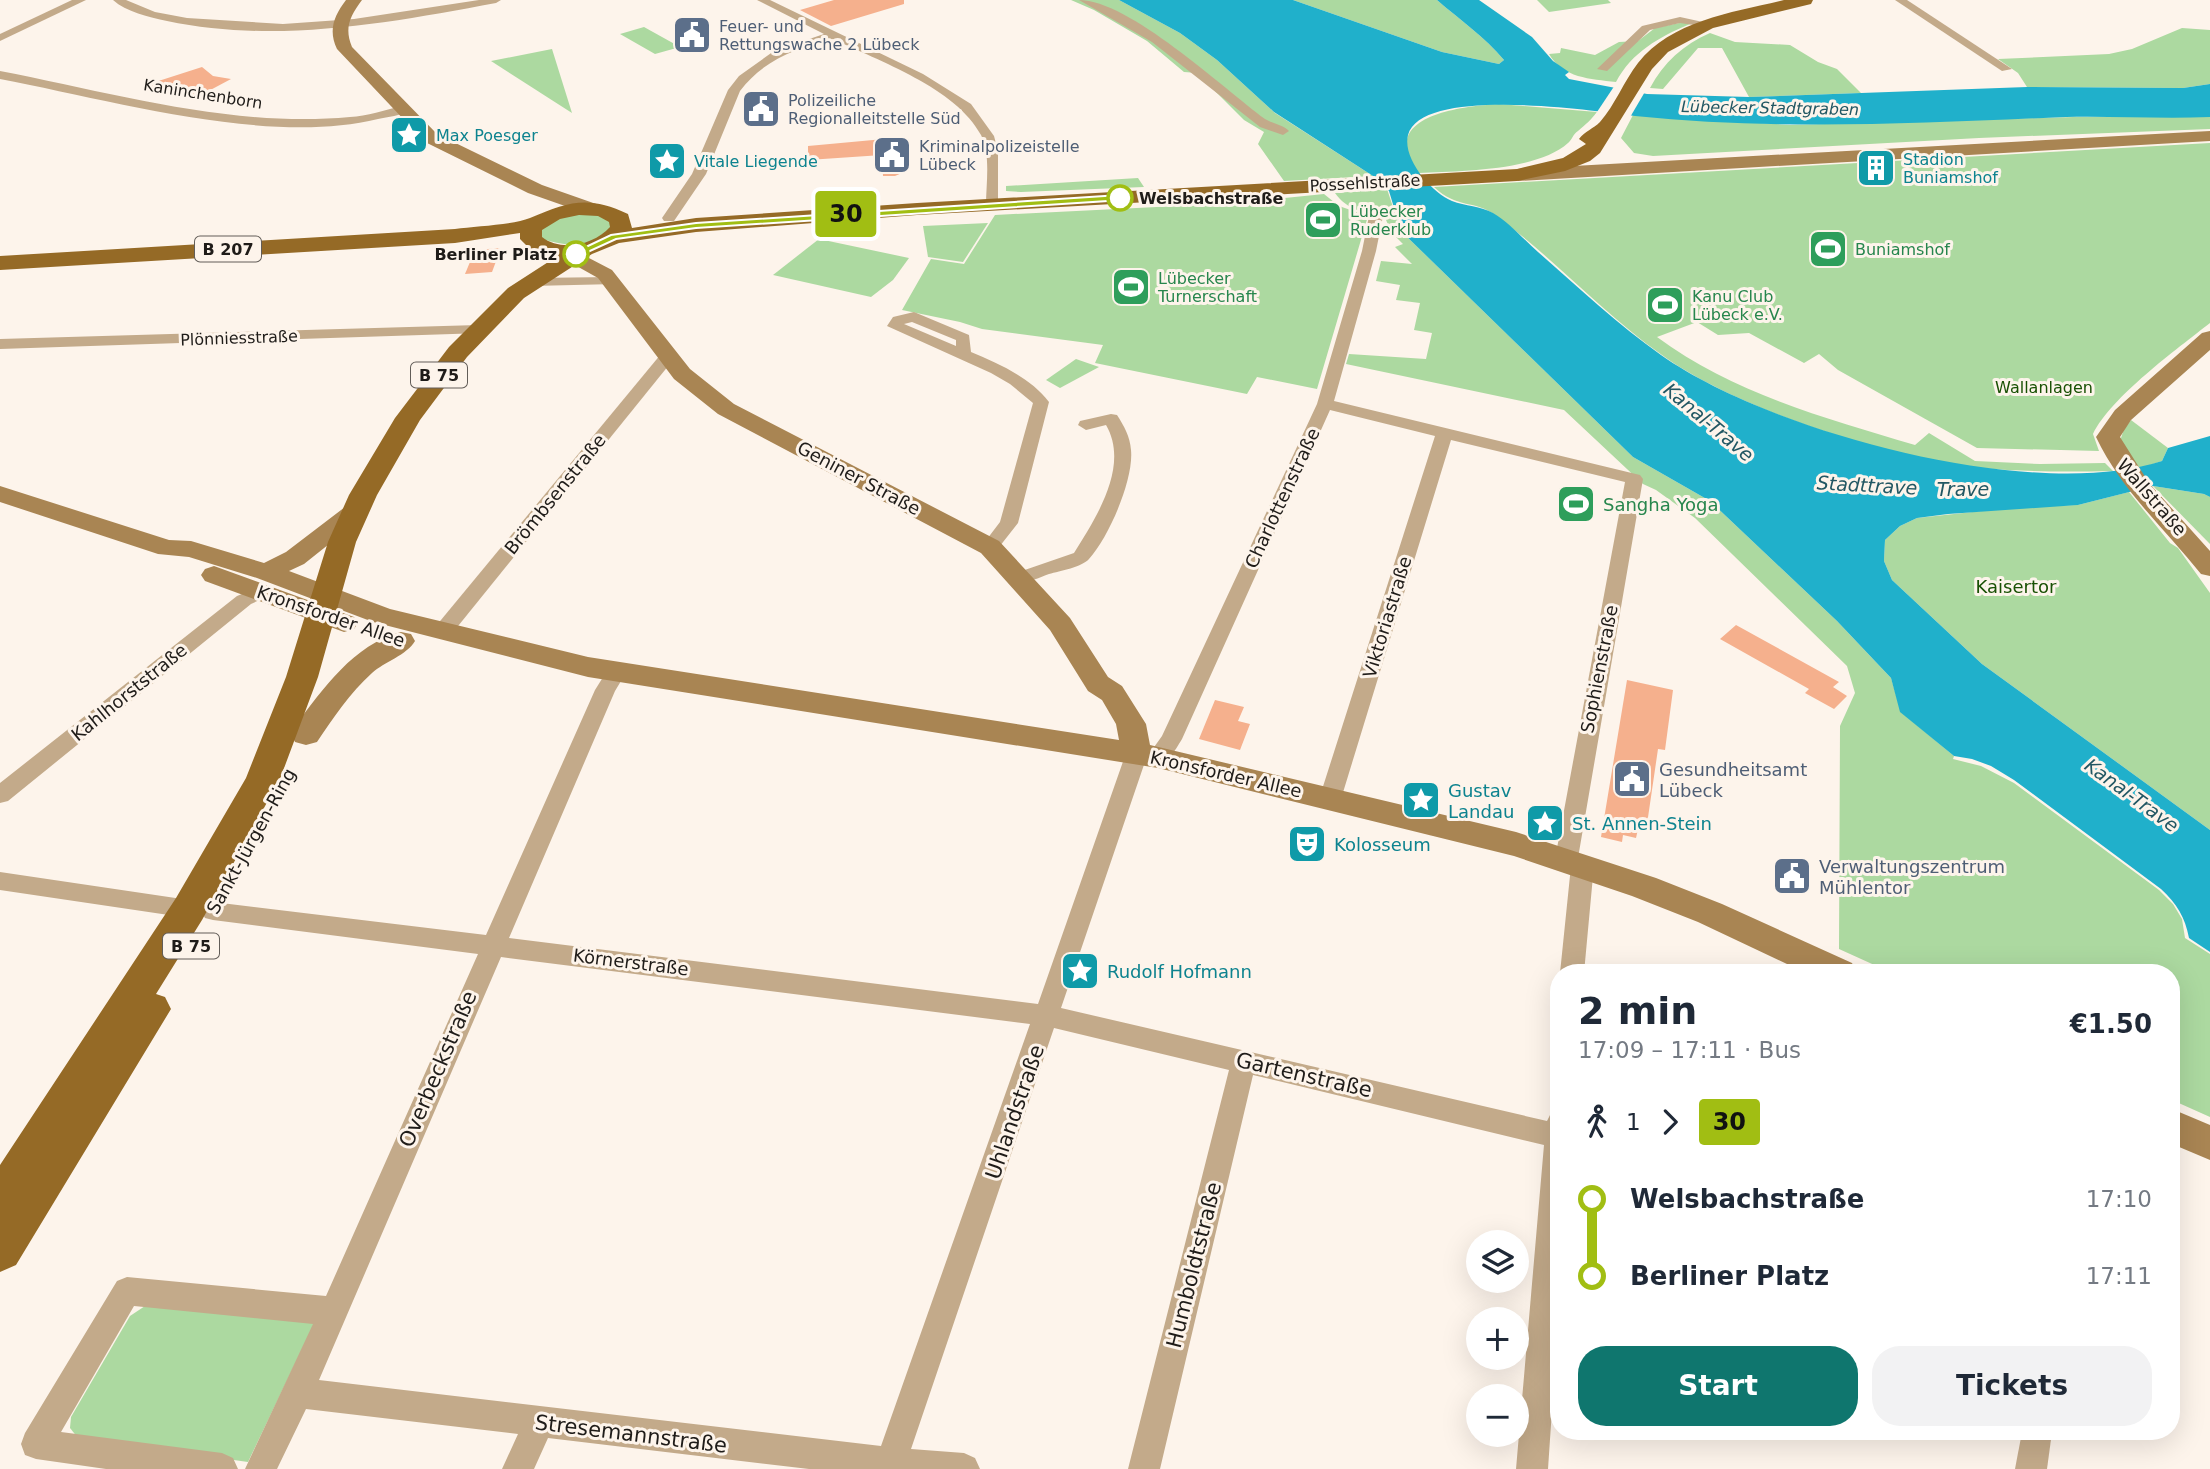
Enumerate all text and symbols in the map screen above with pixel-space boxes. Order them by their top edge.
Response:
public building icon: Feuer- und Rettungswache 2 Lübeck [671,14,713,56]
place label: Feuer- und Rettungswache 2 Lübeck [719,17,920,54]
street label: Kaninchenborn [142,75,264,113]
public building icon: Polizeiliche Regionalleitstelle Süd [740,88,782,130]
place label: Polizeiliche Regionalleitstelle Süd [788,91,961,128]
water label: Lübecker Stadtgraben [1681,97,1859,119]
place icon: Max Poesger [388,114,430,156]
place label: Max Poesger [436,126,538,145]
public building icon: Kriminalpolizeistelle Lübeck [871,134,913,176]
place label: Kriminalpolizeistelle Lübeck [919,137,1080,174]
place icon: Vitale Liegende [646,140,688,182]
building icon: Stadion Buniamshof [1855,147,1897,189]
place label: Stadion Buniamshof [1903,150,1998,187]
place label: Vitale Liegende [694,152,818,171]
street label: Possehlstraße [1309,171,1421,195]
marker: Welsbachstraße [1107,185,1133,211]
place label: Welsbachstraße [1139,189,1283,208]
line badge: 30 [814,191,878,237]
sports icon: Lübecker Ruderklub [1302,199,1344,241]
text: 30 [829,200,863,228]
place label: Lübecker Ruderklub [1350,202,1431,239]
sports icon: Buniamshof [1807,228,1849,270]
road number: B 207 [195,236,261,262]
place label: Buniamshof [1855,240,1950,259]
marker: Berliner Platz [563,241,589,267]
place label: Berliner Platz [434,245,557,264]
sports icon: Lübecker Turnerschaft [1110,266,1152,308]
place label: Lübecker Turnerschaft [1157,269,1257,306]
sports icon: Kanu Club Lübeck e.V. [1644,284,1686,326]
place label: Kanu Club Lübeck e.V. [1692,287,1783,324]
street label: Plönniesstraße [180,326,298,350]
road number: B 75 [411,362,467,388]
water label: Kanal-Trave [1660,378,1758,466]
park label: Wallanlagen [1995,378,2093,397]
street label: Charlottenstraße [1240,425,1324,571]
street label: Brömbsenstraße [500,430,610,558]
street label: Geniner Straße [794,437,924,519]
street label: Wallstraße [2113,454,2191,540]
water label: Stadttrave [1816,471,1918,499]
water label: Trave [1937,478,1989,500]
sports icon: Sangha Yoga [1555,483,1597,525]
place label: Sangha Yoga [1603,494,1719,515]
street label: Viktoriastraße [1359,554,1415,680]
park label: Kaisertor [1976,576,2057,597]
street label: Kronsforder Allee [254,581,408,651]
street label: Sophienstraße [1576,603,1622,735]
street label: Kahlhorststraße [67,639,191,745]
street label: Kronsforder Allee [1148,746,1304,802]
water label: Kanal-Trave [2081,754,2183,836]
public building icon: Gesundheitsamt Lübeck [1611,758,1653,800]
place label: Gesundheitsamt Lübeck [1659,759,1807,801]
street label: Sankt-Jürgen-Ring [202,764,300,918]
place icon: Gustav Landau [1400,779,1442,821]
place label: Gustav Landau [1448,780,1514,822]
place icon: St. Annen-Stein [1524,802,1566,844]
place label: St. Annen-Stein [1572,813,1712,834]
theatre icon: Kolosseum [1286,823,1328,865]
place label: Kolosseum [1334,834,1431,855]
public building icon: Verwaltungszentrum Mühlentor [1771,855,1813,897]
place label: Verwaltungszentrum Mühlentor [1819,856,2005,898]
road number: B 75 [163,934,219,958]
street label: Körnerstraße [572,944,690,980]
place icon: Rudolf Hofmann [1059,950,1101,992]
place label: Rudolf Hofmann [1107,961,1252,982]
street label: Overbeckstraße [394,987,482,1151]
text: 2 min [1578,989,1697,1033]
text: €1.50 [2070,1009,2152,1039]
text: 17:09 – 17:11 · Bus [1578,1037,1801,1063]
street label: Uhlandstraße [981,1042,1049,1182]
street label: Gartenstraße [1234,1048,1374,1102]
icon: walk [1578,1103,1616,1141]
icon: forward [1651,1103,1689,1141]
text: 30 [1713,1108,1746,1136]
text: 1 [1626,1109,1641,1135]
street label: Humboldtstraße [1162,1180,1226,1350]
text: Welsbachstraße [1630,1184,1864,1214]
text: 17:10 [2086,1186,2152,1212]
map controls [1466,1230,1529,1447]
button: layers [1466,1230,1529,1293]
text: Berliner Platz [1630,1261,1829,1291]
text: 17:11 [2086,1263,2152,1289]
button: + [1466,1307,1529,1370]
button: Start [1578,1346,1858,1426]
button: Tickets [1872,1346,2152,1426]
button: − [1466,1384,1529,1447]
street label: Stresemannstraße [534,1410,728,1458]

